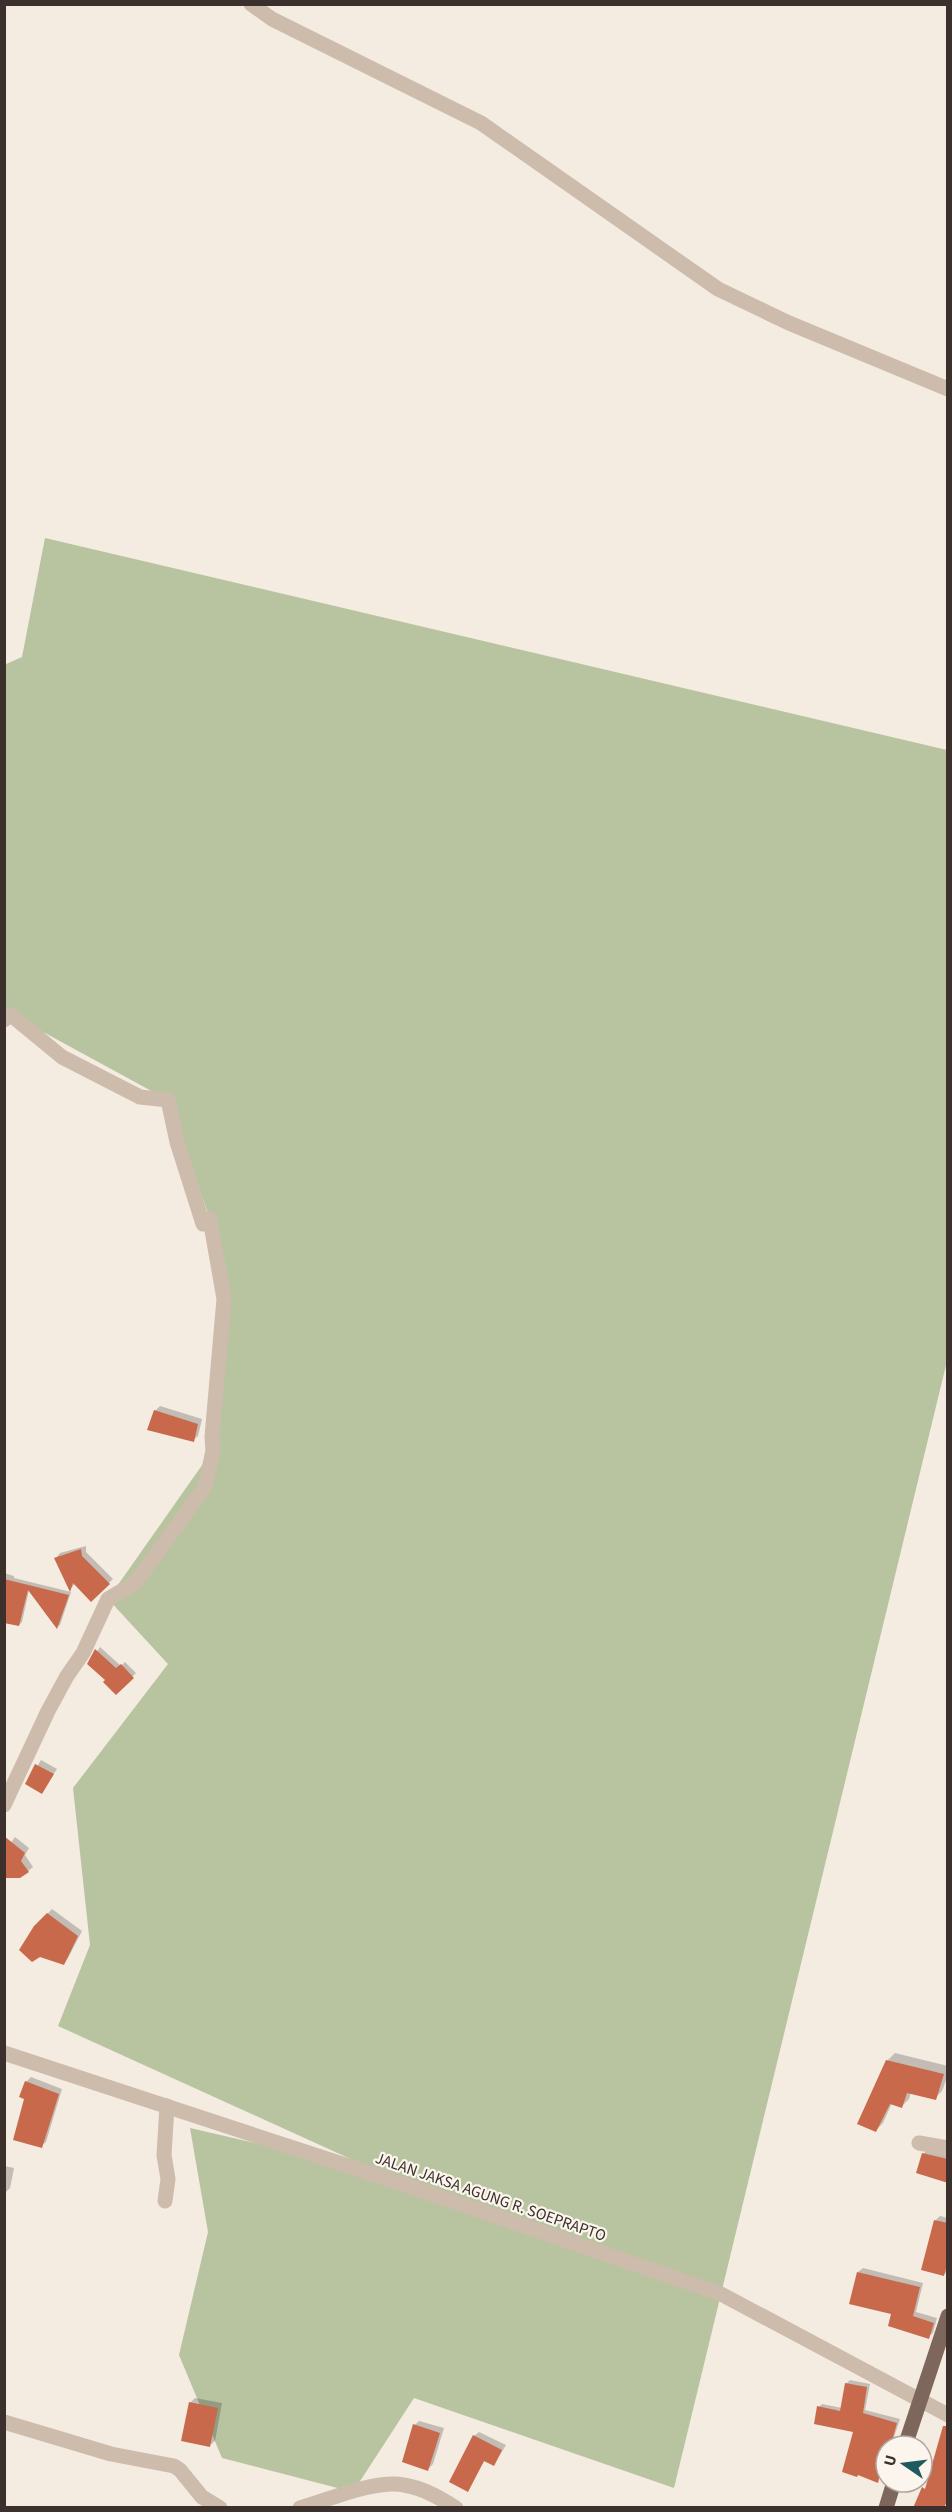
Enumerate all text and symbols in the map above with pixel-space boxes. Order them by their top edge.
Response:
street label: JALAN JAKSA AGUNG R. SOEPRAPTO [372,2147,609,2247]
north arrow [874,2434,934,2494]
text: U [878,2453,902,2468]

